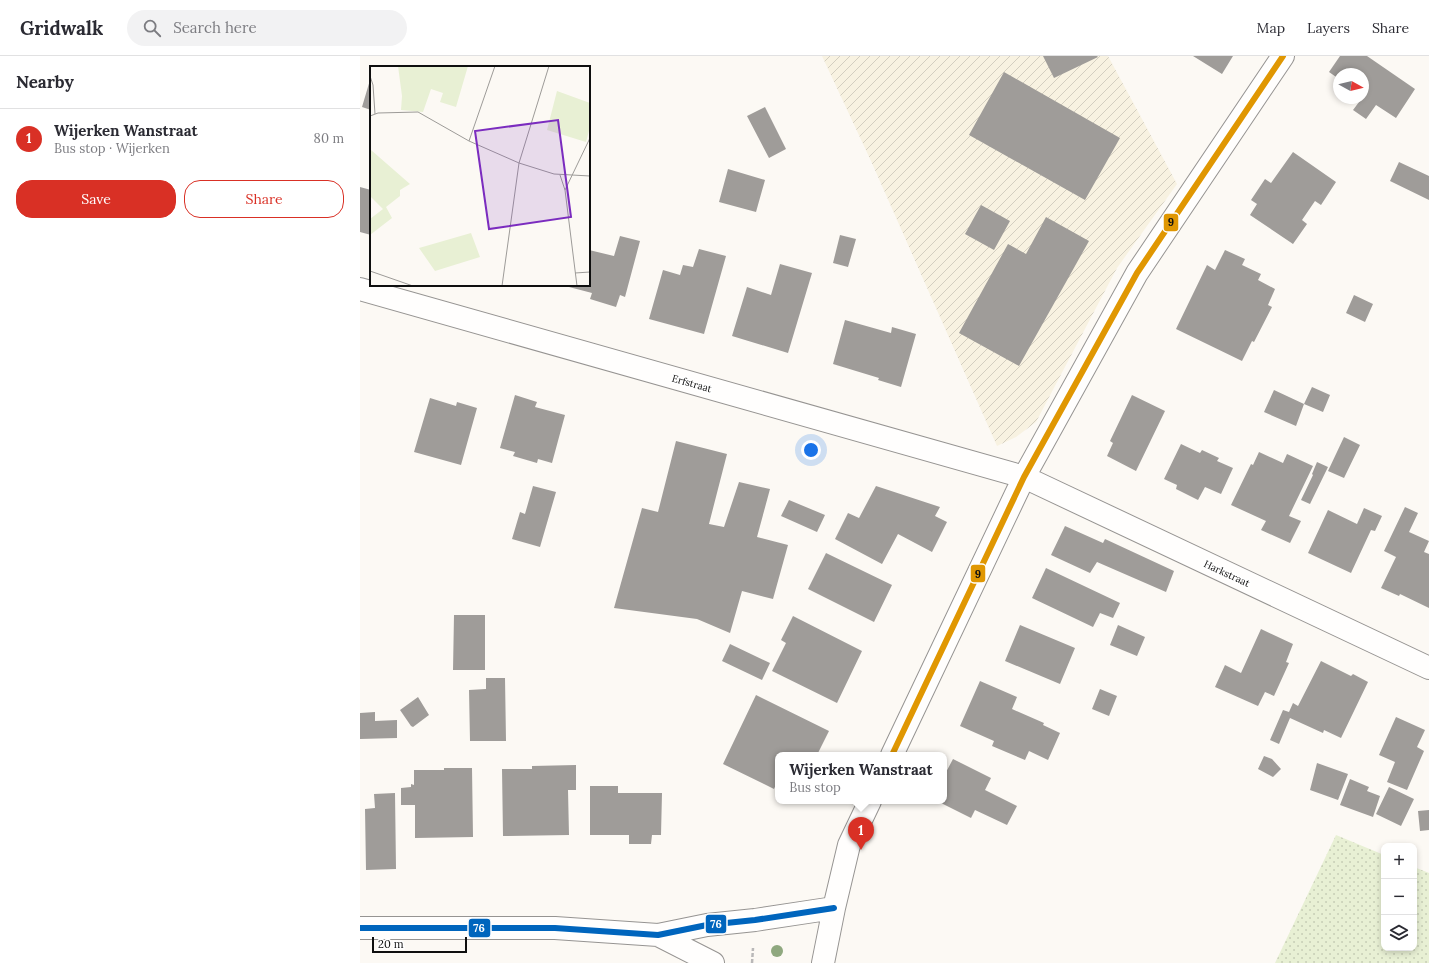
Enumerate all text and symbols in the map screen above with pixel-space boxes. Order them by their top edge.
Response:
search box [127,10,407,46]
text: Gridwalk [20,16,103,40]
icon: search [141,17,163,39]
text: Search here [173,18,257,37]
text: Map [1257,19,1285,37]
text: Layers [1307,19,1350,37]
text: Share [1372,19,1409,37]
inset map [370,66,590,286]
north arrow [1333,68,1369,104]
text: Nearby [16,71,74,93]
text: Wijerken Wanstraat [54,121,198,140]
text: 1 [26,130,32,147]
text: 80 m [314,130,344,147]
text: Bus stop · Wijerken [54,140,170,157]
button: Save [16,180,176,218]
button: Share [184,180,344,218]
line badge: 9 [1163,213,1179,232]
text: 9 [1168,215,1174,229]
street label: Erfstraat [670,372,713,395]
your location [801,440,821,460]
street label: Harkstraat [1202,557,1252,590]
line badge: 9 [970,564,986,583]
text: 9 [975,567,981,581]
popup [775,752,947,804]
text: Wijerken Wanstraat [789,760,933,779]
text: Bus stop [789,779,841,796]
pin: 1 [848,817,874,850]
map controls [1381,843,1417,951]
button: + [1381,843,1417,879]
button: − [1381,879,1417,915]
line badge: 76 [705,914,727,934]
button: layers [1381,915,1417,951]
text: 76 [710,917,722,931]
line badge: 76 [468,918,491,938]
text: 76 [473,921,485,935]
scale bar [372,935,467,954]
text: 20 m [378,937,403,951]

